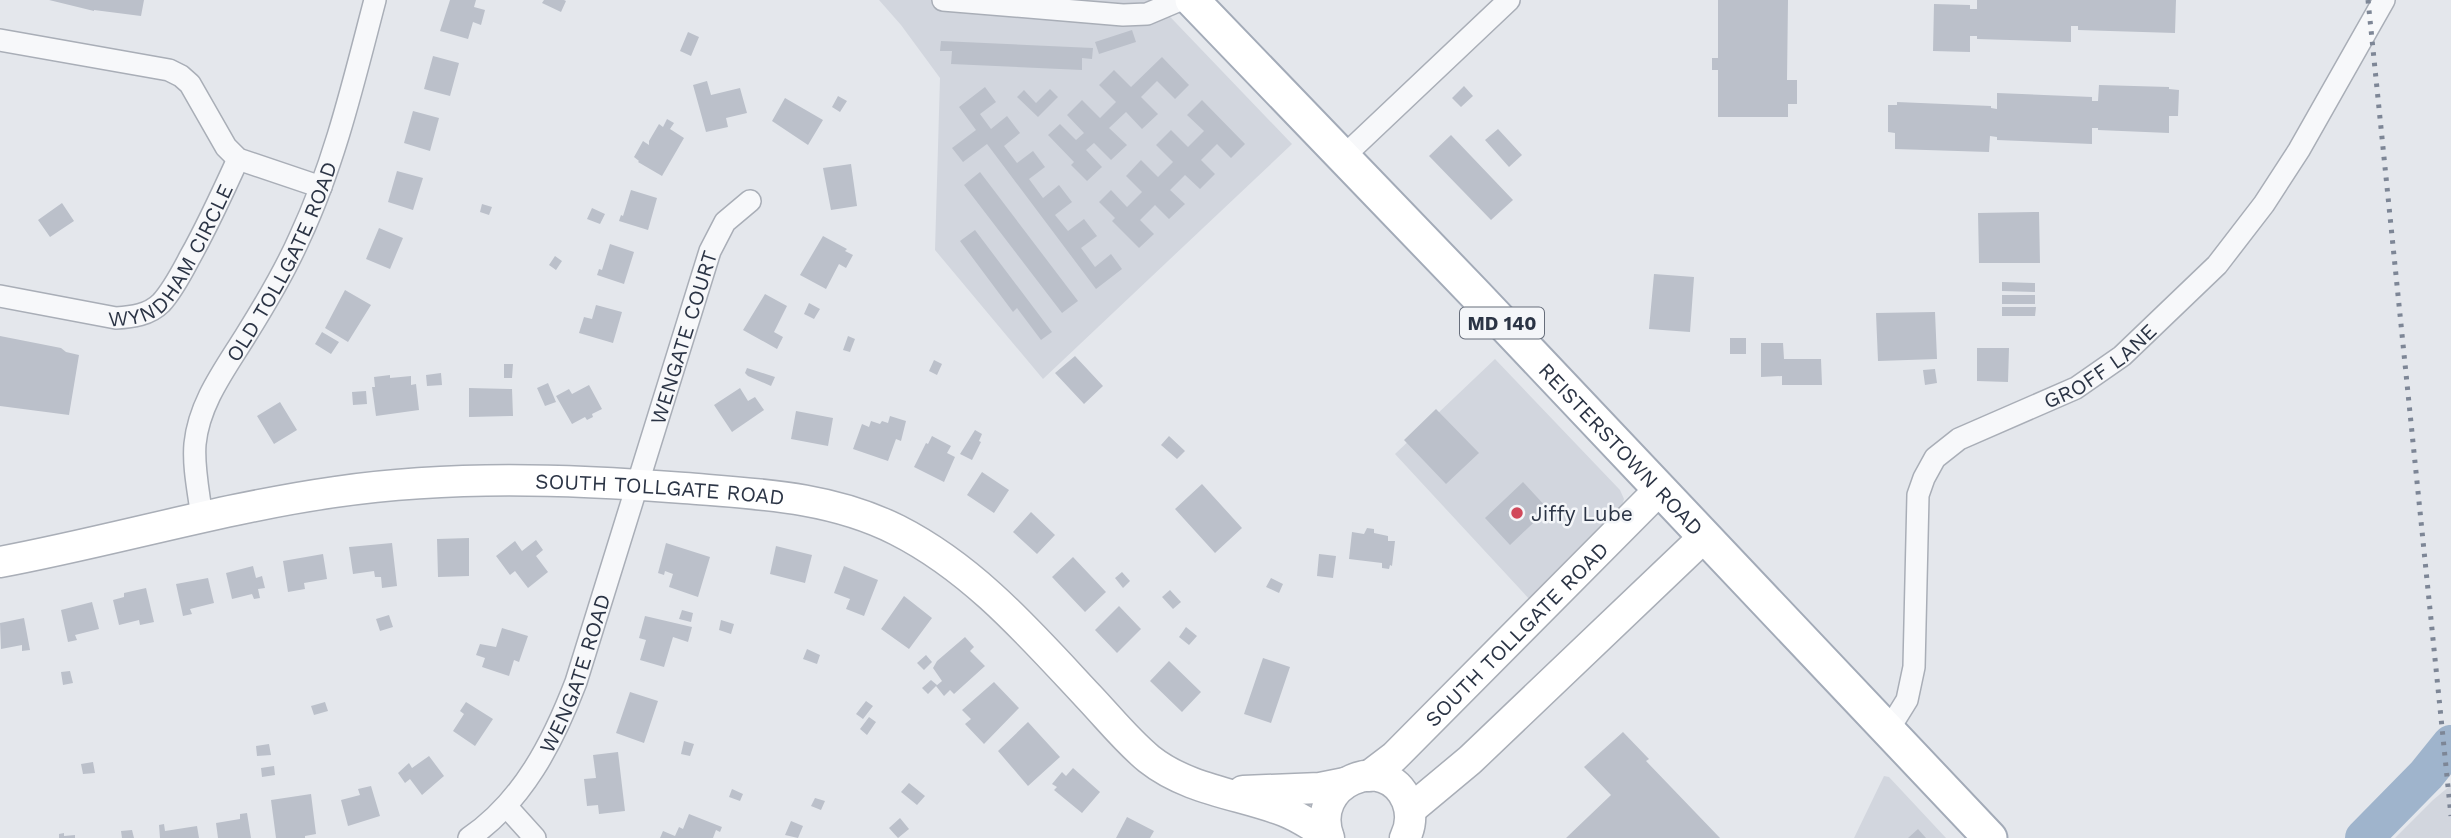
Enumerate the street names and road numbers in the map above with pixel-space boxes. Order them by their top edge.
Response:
street label: OLD TOLLGATE ROAD [220,158,341,366]
street label: WYNDHAM CIRCLE [107,180,238,331]
street label: WENGATE COURT [644,247,722,427]
road number: MD 140 [1460,308,1544,338]
street label: GROFF LANE [2040,318,2161,413]
street label: REISTERSTOWN ROAD [1534,357,1709,540]
street label: SOUTH TOLLGATE ROAD [535,468,786,510]
street label: SOUTH TOLLGATE ROAD [1419,536,1613,731]
street label: WENGATE ROAD [534,591,615,757]

